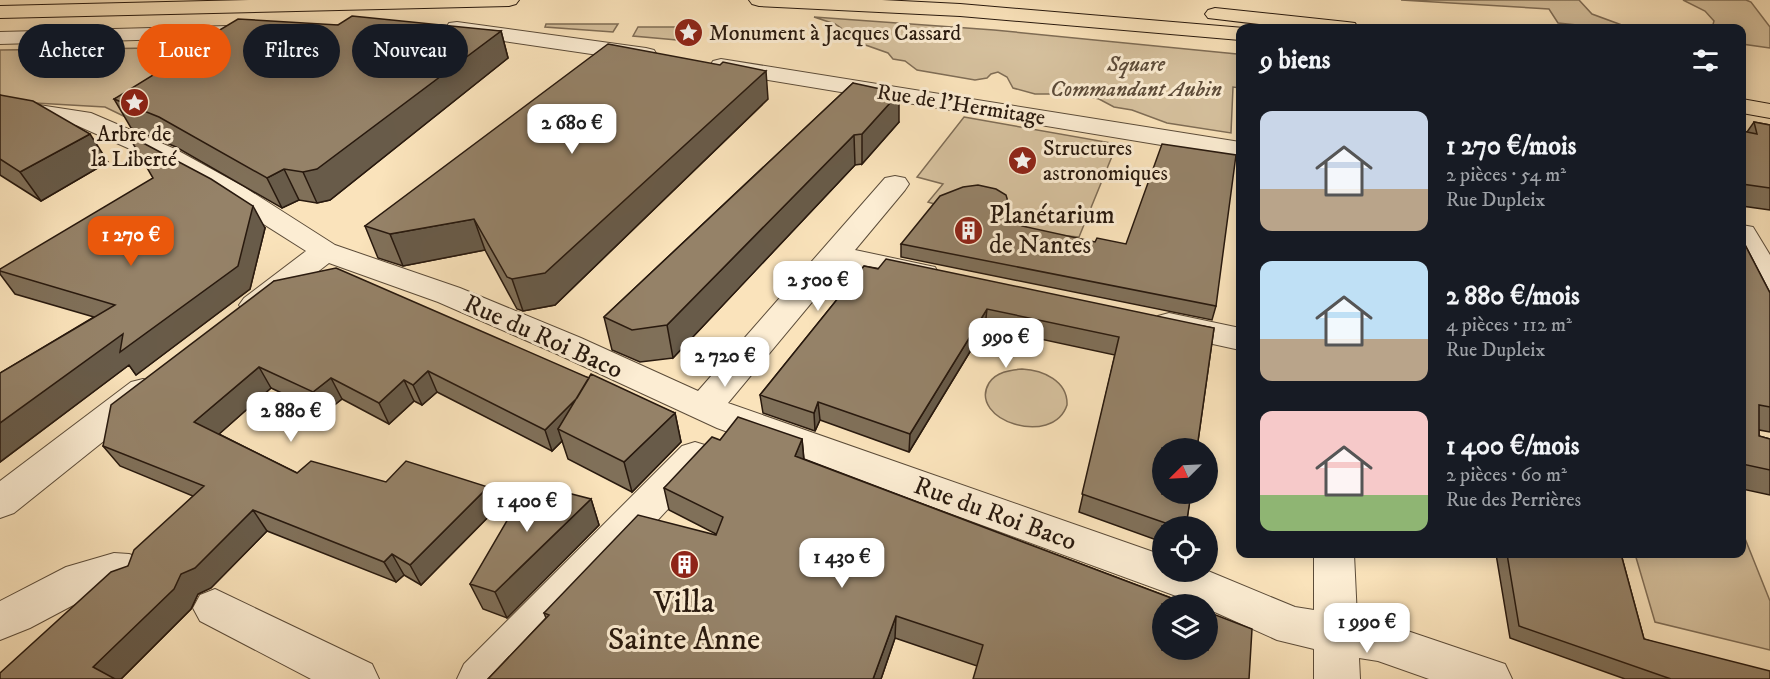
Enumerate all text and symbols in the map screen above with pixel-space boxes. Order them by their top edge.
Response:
place icon: Monument à Jacques Cassard [672,17,704,49]
place label: Monument à Jacques Cassard [709,20,961,47]
chip: Acheter [18,24,125,78]
chip: Louer [137,24,231,78]
chip: Filtres [243,24,340,78]
chip: Nouveau [352,24,468,78]
text: 9 biens [1260,44,1330,77]
icon: filters [1689,44,1722,77]
park label: Square Commandant Aubin [1050,51,1222,103]
street label: Rue de l'Hermitage [875,78,1047,132]
place icon: Arbre de la Liberté [118,86,150,118]
pin: 2 680 € [517,104,627,155]
text: 2 680 € [541,111,603,136]
place label: Arbre de la Liberté [91,121,177,173]
text: 1 270 €/mois [1446,130,1576,163]
place label: Structures astronomiques [1043,135,1168,187]
icon: home [1308,135,1380,207]
place icon: Structures astronomiques [1006,145,1038,177]
text: 2 pièces · 54 m² [1446,163,1566,188]
text: Rue Dupleix [1446,188,1545,213]
place label: Planétarium de Nantes [989,199,1115,262]
building icon: Planétarium de Nantes [952,214,984,246]
pin: 1 270 € [76,216,186,267]
text: 1 270 € [102,223,160,248]
pin: 2 500 € [763,261,873,312]
text: 2 500 € [787,268,849,293]
text: 2 880 €/mois [1446,280,1580,313]
icon: home [1308,285,1380,357]
street label: Rue du Roi Baco [458,287,628,387]
text: 4 pièces · 112 m² [1446,313,1572,338]
pin: 990 € [964,318,1048,369]
text: 990 € [983,325,1029,350]
pin: 2 720 € [670,337,780,388]
text: Rue Dupleix [1446,338,1545,363]
text: 2 720 € [694,344,756,369]
pin: 2 880 € [236,392,346,443]
text: 2 880 € [261,399,321,424]
text: 1 400 €/mois [1446,430,1579,463]
icon: home [1308,435,1380,507]
north arrow [1152,438,1218,504]
map controls [1152,438,1218,660]
text: 2 pièces · 60 m² [1446,463,1567,488]
street label: Rue du Roi Baco [909,469,1081,559]
pin: 1 400 € [472,482,582,533]
text: Rue des Perrières [1446,488,1581,513]
text: 1 400 € [497,489,557,514]
button: locate [1152,516,1218,582]
pin: 1 430 € [787,538,897,589]
text: 1 430 € [813,545,871,570]
building icon: Villa Sainte Anne [668,549,700,581]
place label: Villa Sainte Anne [608,583,760,660]
button: layers [1152,594,1218,660]
pin: 1 990 € [1312,603,1422,654]
text: 1 990 € [1338,610,1396,635]

